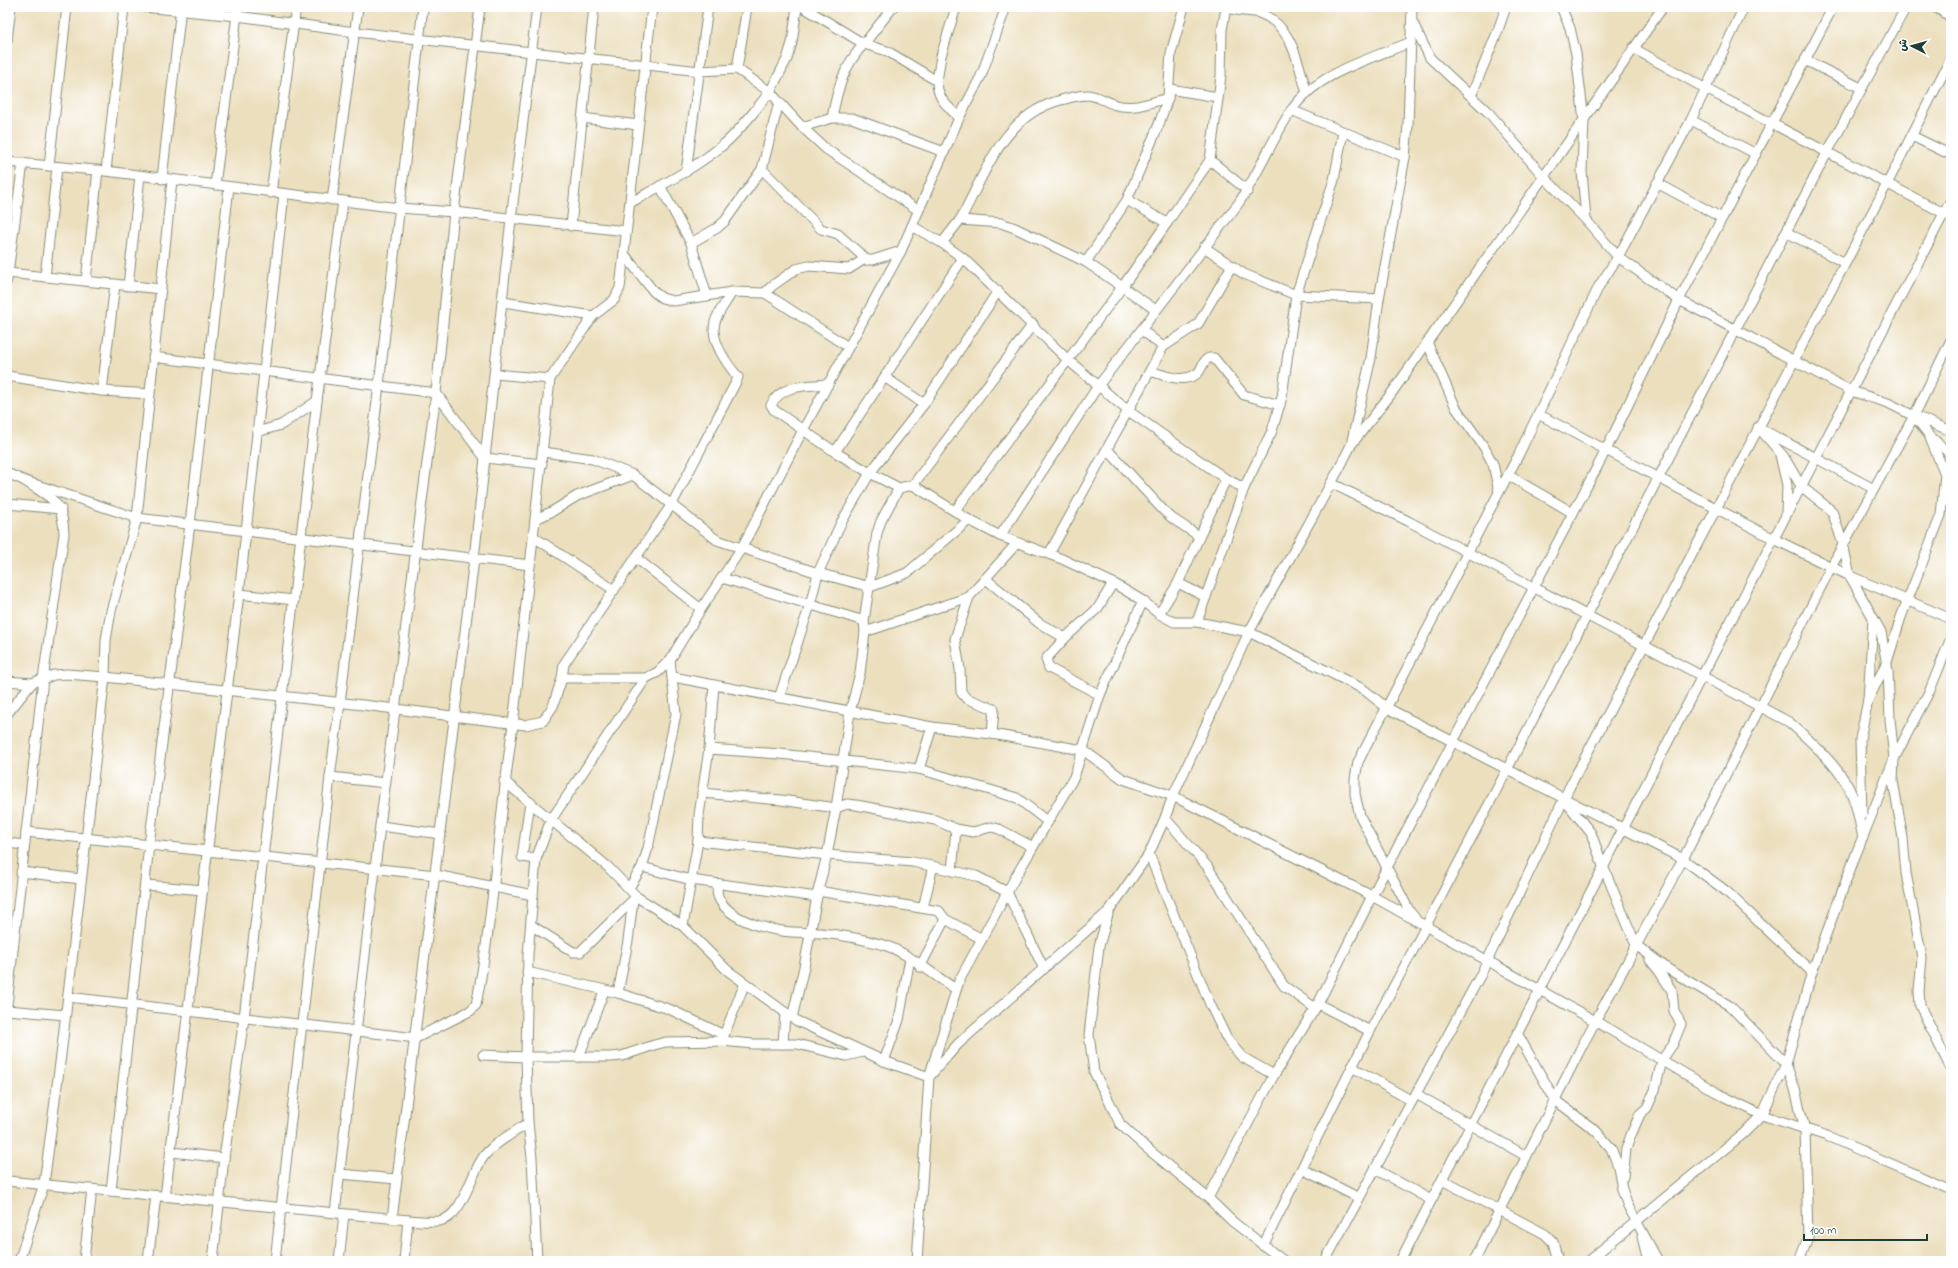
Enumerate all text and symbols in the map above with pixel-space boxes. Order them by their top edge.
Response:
north arrow [1892,26,1932,66]
text: ش [1894,38,1912,52]
scale bar [1804,1216,1927,1242]
text: 100 m [1810,1222,1837,1240]

